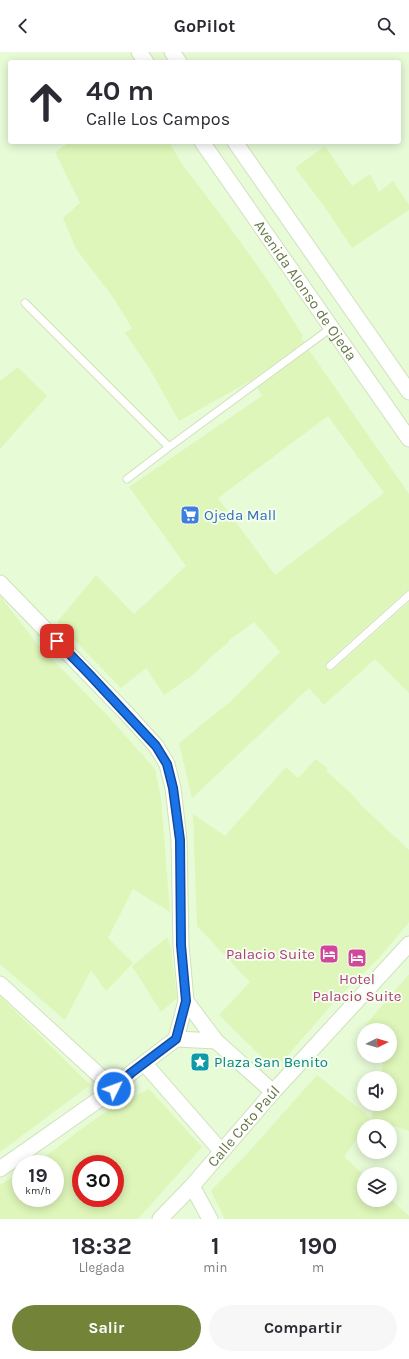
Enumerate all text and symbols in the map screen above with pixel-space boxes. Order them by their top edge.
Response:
icon: back [12,15,34,37]
text: GoPilot [174,15,235,37]
icon: search [375,15,397,37]
text: 40 m [86,74,154,107]
icon: ahead [20,76,72,128]
text: Calle Los Campos [86,108,230,130]
street label: Avenida Alonso de Ojeda [250,217,361,364]
supermarket icon: Ojeda Mall [179,504,201,526]
place label: Ojeda Mall [204,506,276,524]
pin [40,624,74,658]
icon: arrive [46,630,68,652]
hotel icon: Palacio Suite [318,943,340,965]
place label: Palacio Suite [226,945,315,963]
hotel icon: Hotel Palacio Suite [346,947,368,969]
place label: Hotel Palacio Suite [313,970,401,1005]
north arrow [357,1023,397,1063]
map controls [357,1023,397,1207]
place icon: Plaza San Benito [189,1051,211,1073]
place label: Plaza San Benito [214,1053,328,1071]
position arrow [93,1068,135,1110]
button: sound [357,1071,397,1111]
street label: Calle Coto Paúl [204,1082,284,1171]
button: search [357,1119,397,1159]
speed limit sign: 30 [72,1155,124,1207]
text: 19 [28,1164,48,1187]
button: layers [357,1167,397,1207]
text: km/h [25,1185,51,1197]
text: 18:32 [72,1232,132,1260]
text: 1 [211,1232,220,1260]
text: 190 [299,1232,337,1260]
text: Llegada [79,1260,125,1275]
text: min [203,1260,227,1275]
text: m [312,1260,324,1275]
button: Salir [12,1305,201,1351]
button: Compartir [209,1305,397,1351]

